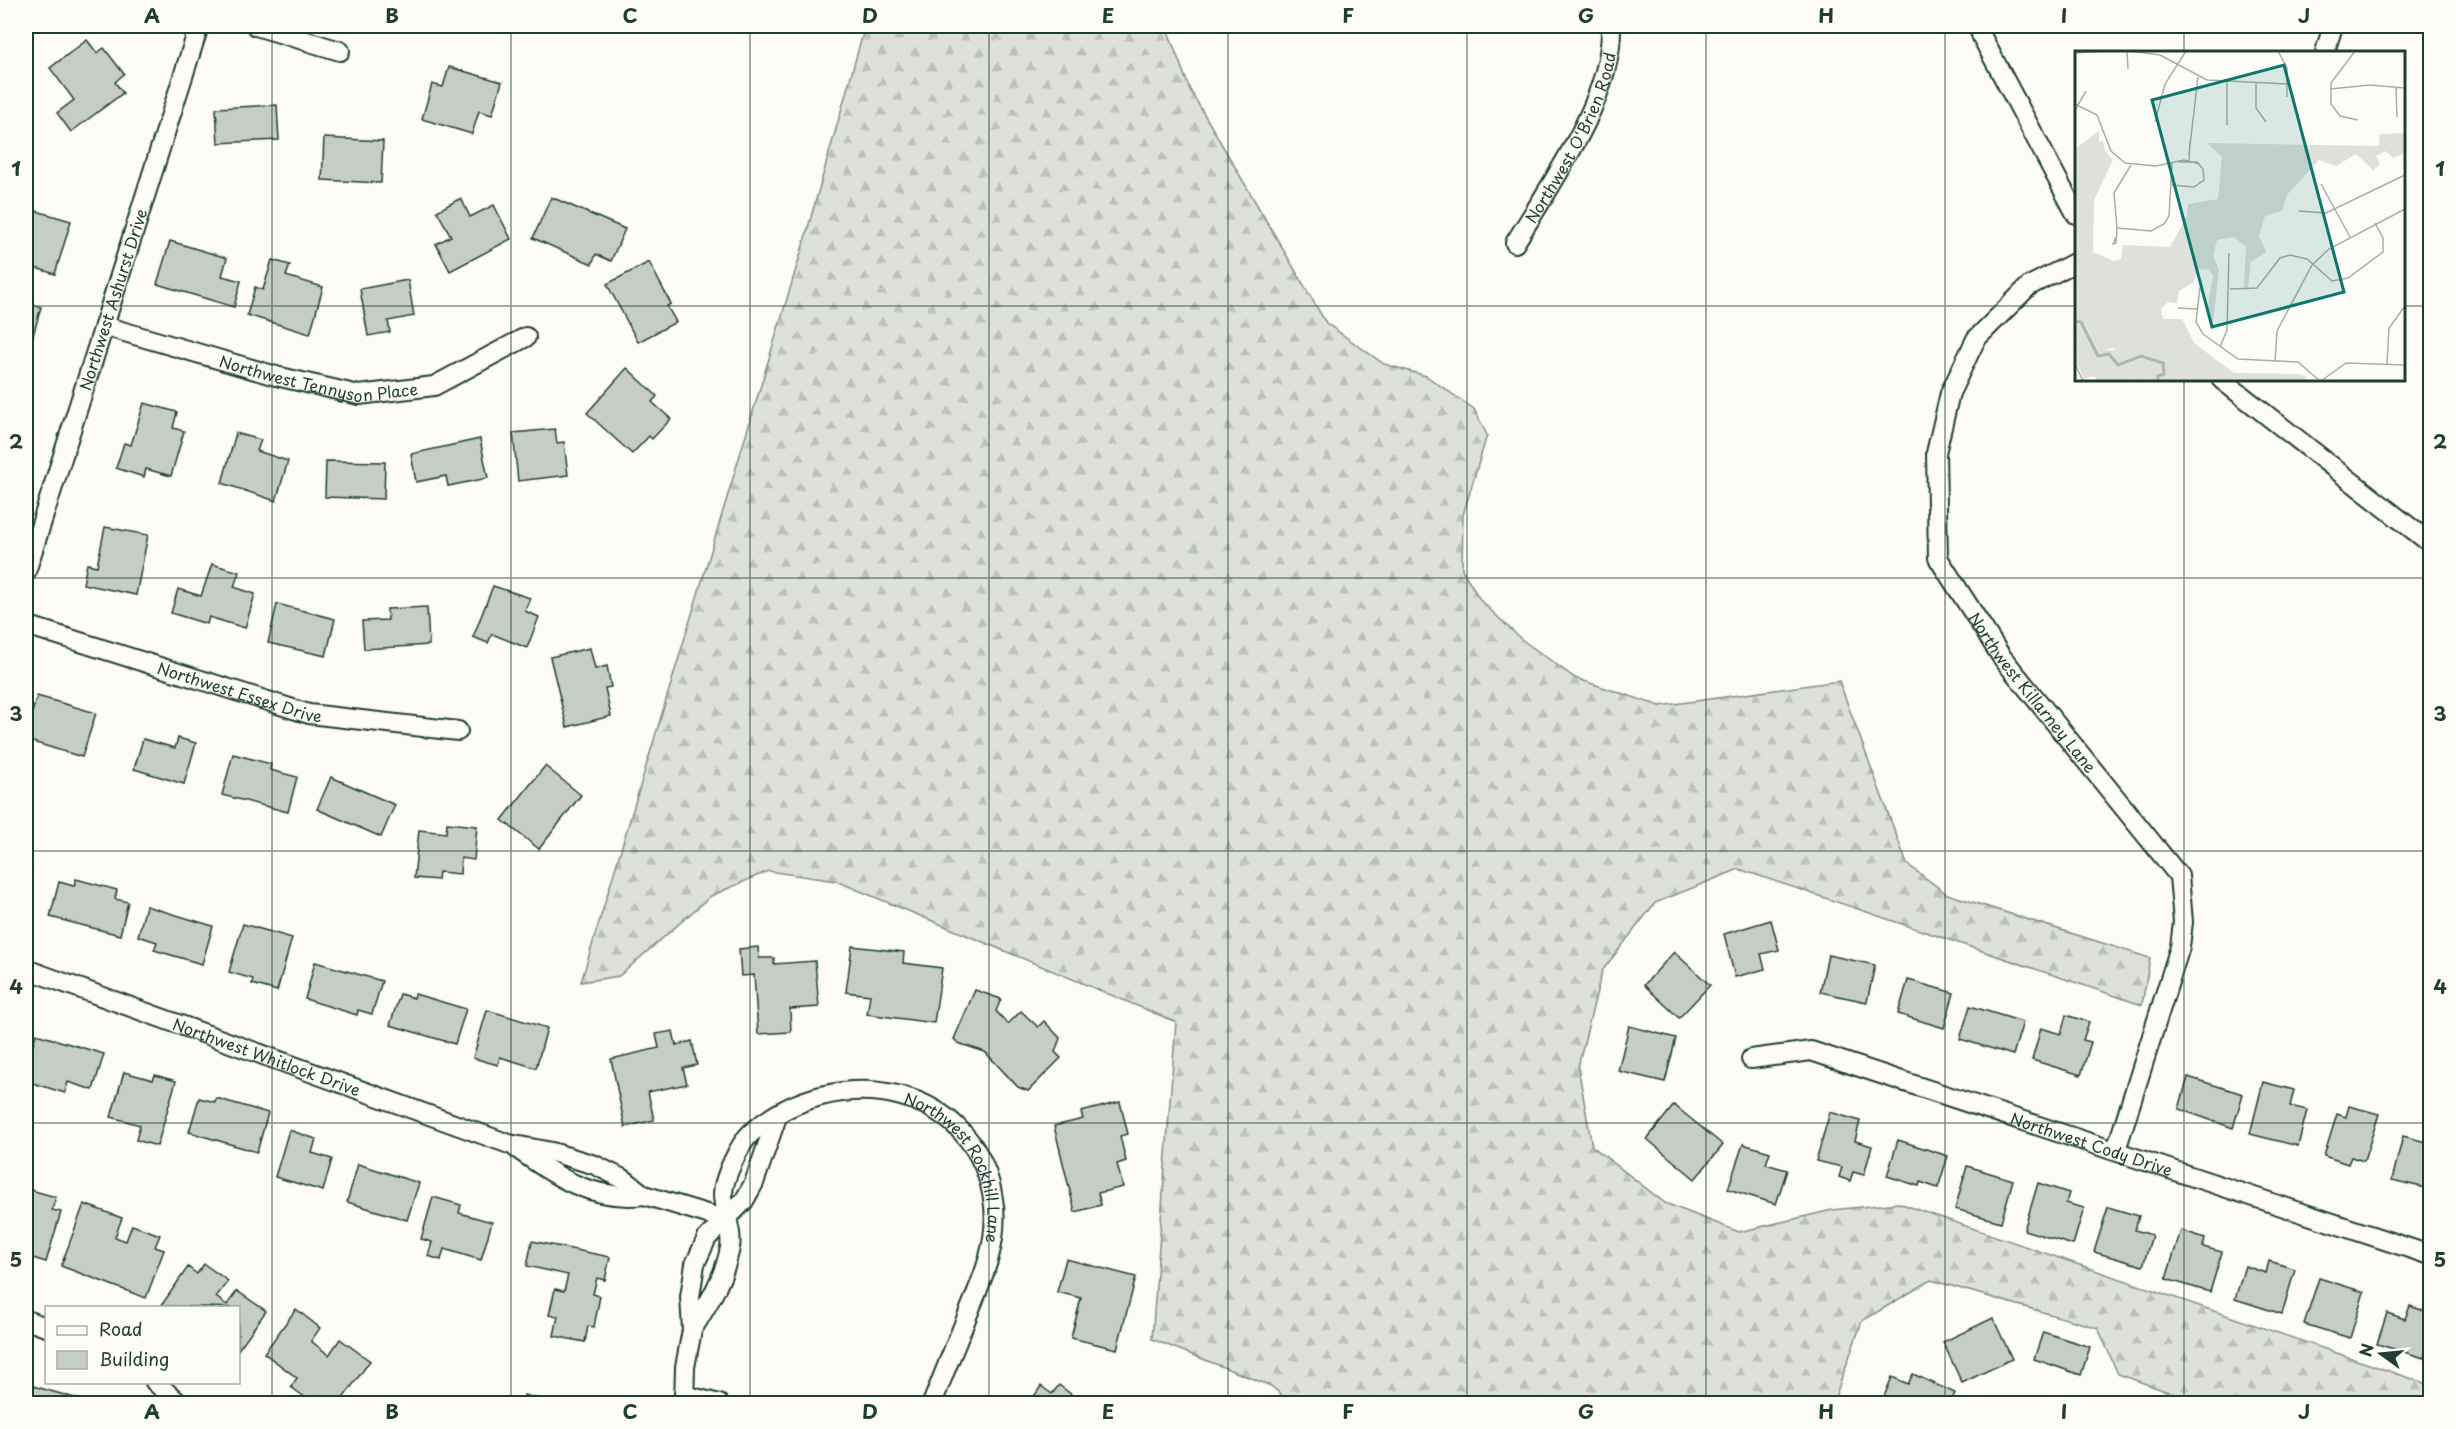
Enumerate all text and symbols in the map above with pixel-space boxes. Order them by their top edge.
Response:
text: A [144,0,160,30]
text: B [385,0,399,30]
text: C [622,0,638,30]
text: D [862,0,878,30]
text: E [1102,0,1114,30]
text: F [1342,0,1354,30]
text: G [1578,0,1594,30]
text: H [1818,0,1834,30]
text: I [2061,0,2067,30]
text: J [2298,0,2310,30]
street label: Northwest O'Brien Road [1519,50,1621,227]
inset map [2075,51,2405,381]
text: 1 [11,153,21,183]
text: 1 [2435,153,2445,183]
street label: Northwest Ashurst Drive [72,205,152,393]
street label: Northwest Tennyson Place [217,348,419,408]
text: 2 [9,426,23,456]
text: 2 [2433,426,2447,456]
street label: Northwest Killarney Lane [1964,607,2103,778]
street label: Northwest Essex Drive [154,655,323,727]
text: 3 [9,698,23,728]
text: 3 [2433,698,2447,728]
text: 4 [9,971,23,1001]
text: 4 [2433,971,2447,1001]
street label: Northwest Whitlock Drive [169,1011,364,1101]
street label: Northwest Rockhill Lane [901,1086,1007,1245]
street label: Northwest Cody Drive [2007,1106,2176,1181]
text: 5 [10,1244,22,1274]
text: 5 [2434,1244,2446,1274]
legend [45,1306,240,1384]
text: Road [99,1315,143,1342]
north arrow [2351,1324,2411,1384]
text: N [2352,1341,2379,1359]
text: Building [99,1345,169,1372]
text: A [144,1396,160,1426]
text: B [385,1396,399,1426]
text: C [622,1396,638,1426]
text: D [862,1396,878,1426]
text: E [1102,1396,1114,1426]
text: F [1342,1396,1354,1426]
text: G [1578,1396,1594,1426]
text: H [1818,1396,1834,1426]
text: I [2061,1396,2067,1426]
text: J [2298,1396,2310,1426]

